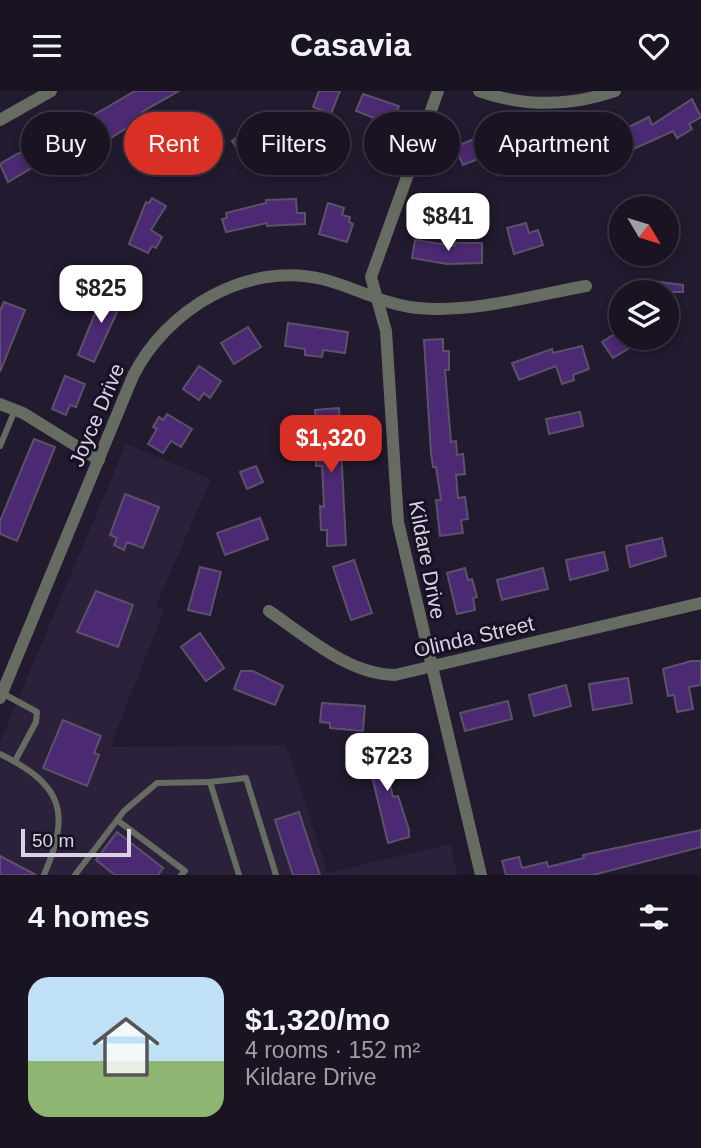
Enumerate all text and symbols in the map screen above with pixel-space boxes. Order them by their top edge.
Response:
icon: menu [28,27,66,65]
text: Casavia [290,27,411,63]
icon: heart [635,27,673,65]
chip: Buy [21,112,110,175]
chip: Rent [124,112,223,175]
chip: Filters [237,112,350,175]
chip: New [364,112,460,175]
chip: Apartment [474,112,633,175]
pin: $841 [407,193,489,253]
north arrow [609,196,679,266]
map controls [609,196,679,350]
text: $841 [422,203,474,229]
pin: $825 [60,265,142,325]
text: $825 [75,275,127,301]
button: layers [609,280,679,350]
street label: Joyce Drive [65,360,129,470]
pin: $1,320 [274,415,388,475]
text: $1,320 [296,425,366,451]
street label: Kildare Drive [405,499,450,621]
street label: Olinda Street [412,611,536,662]
pin: $723 [346,733,428,793]
text: $723 [361,743,413,769]
scale bar [21,826,131,858]
text: 50 m [32,830,74,851]
icon: filters [635,898,673,936]
text: 4 homes [28,900,150,933]
text: $1,320/mo [245,1003,390,1036]
icon: home [84,1005,168,1089]
text: 4 rooms · 152 m² [245,1037,420,1063]
text: Kildare Drive [245,1064,377,1090]

